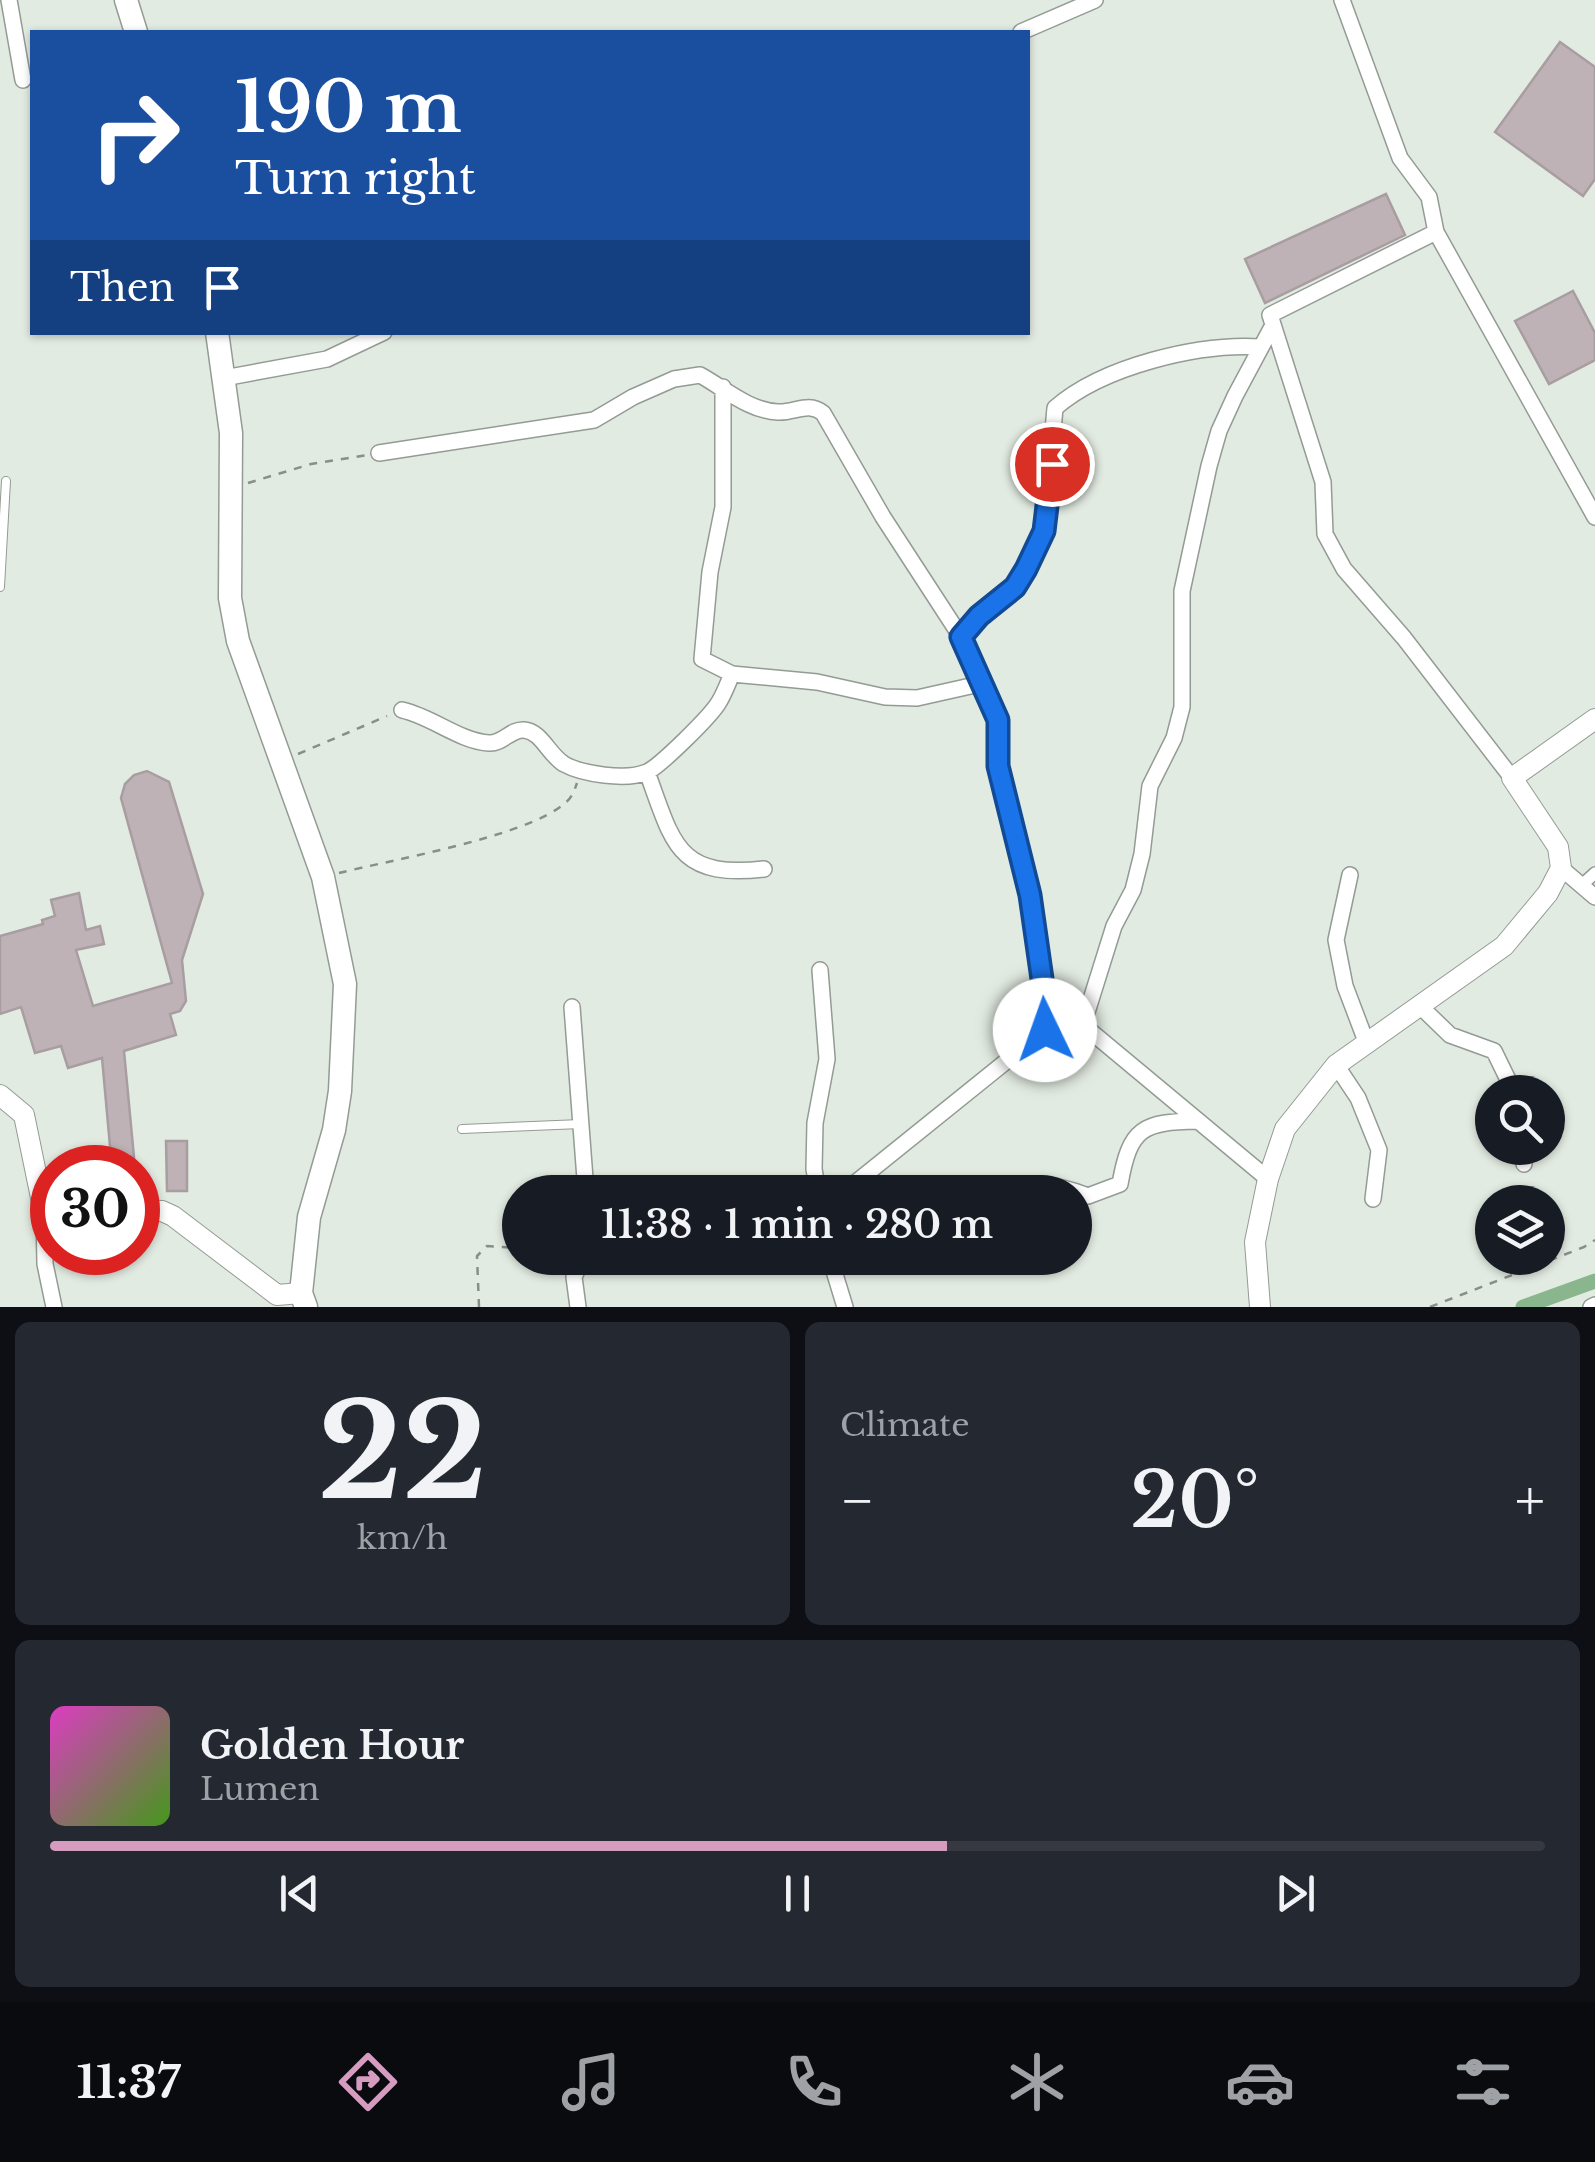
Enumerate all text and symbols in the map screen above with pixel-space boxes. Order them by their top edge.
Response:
text: 190 m [235,64,462,151]
icon: right [70,70,200,200]
text: Turn right [235,150,476,206]
icon: arrive [195,260,250,315]
text: Then [70,264,175,311]
pin [1010,422,1095,507]
icon: arrive [1025,437,1080,492]
position arrow [993,978,1097,1082]
map controls [1475,1075,1565,1275]
button: search [1475,1075,1565,1165]
speed limit sign: 30 [30,1145,160,1275]
button: layers [1475,1185,1565,1275]
text: 11:38 · 1 min · 280 m [601,1201,993,1248]
text: 22 [318,1372,487,1533]
text: Climate [840,1405,969,1445]
text: 20° [1130,1454,1259,1547]
text: − [840,1467,875,1535]
text: + [1515,1467,1545,1535]
text: km/h [357,1518,448,1558]
text: Golden Hour [200,1722,464,1769]
text: Lumen [200,1769,319,1809]
icon: previous [272,1866,327,1921]
icon: pause [770,1866,825,1921]
icon: next [1268,1866,1323,1921]
icon: directions [333,2047,403,2117]
icon: music [556,2047,626,2117]
icon: phone [779,2047,849,2117]
icon: climate [1002,2047,1072,2117]
icon: car [1225,2047,1295,2117]
icon: filters [1448,2047,1518,2117]
text: 11:37 [77,2054,180,2110]

